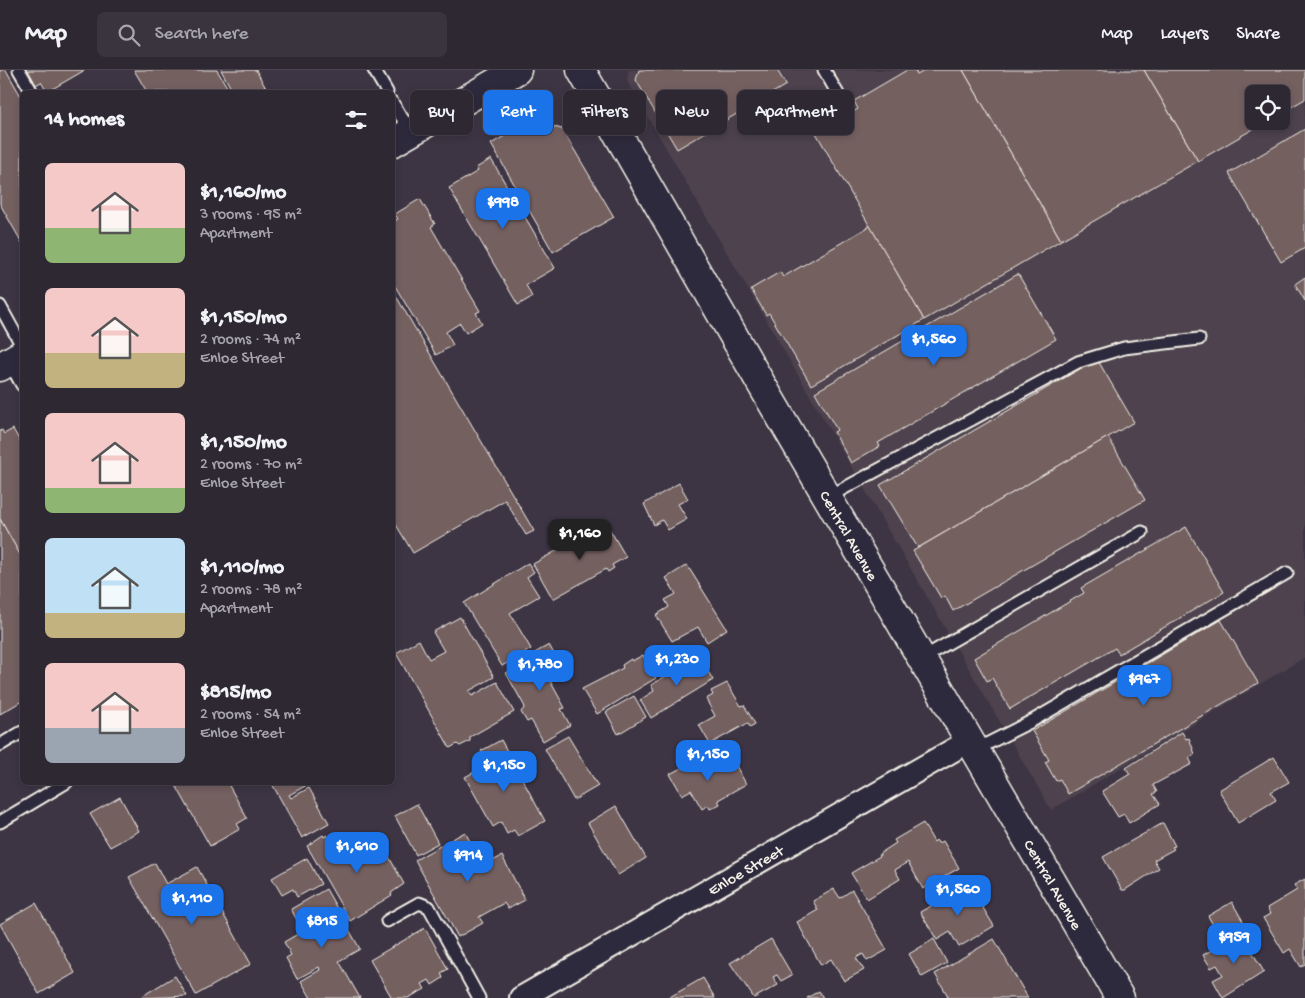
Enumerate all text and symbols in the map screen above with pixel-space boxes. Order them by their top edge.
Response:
search box [97,12,447,57]
text: Map [25,20,67,49]
icon: search [115,21,143,49]
text: Search here [155,23,248,46]
text: Map [1101,24,1133,45]
text: Layers [1161,24,1208,45]
text: Share [1236,24,1280,45]
map controls [1245,85,1290,130]
button: locate [1245,85,1290,130]
chip: Buy [410,90,473,135]
chip: Rent [483,90,553,135]
chip: Filters [563,90,646,135]
chip: New [656,90,727,135]
chip: Apartment [737,90,854,135]
icon: filters [342,106,370,134]
text: 14 homes [45,108,124,133]
text: $1,160/mo [200,181,286,206]
icon: home [85,183,145,243]
pin: $998 [473,188,533,230]
text: $998 [487,194,519,213]
text: 3 rooms · 95 m² [200,206,302,225]
text: Apartment [200,225,272,244]
text: $1,150/mo [200,306,287,331]
icon: home [85,308,145,368]
pin: $1,560 [893,324,975,367]
text: 2 rooms · 74 m² [200,331,301,350]
text: $1,560 [912,331,956,350]
text: Enloe Street [200,350,284,369]
text: $1,150/mo [200,431,287,456]
icon: home [85,433,145,493]
text: 2 rooms · 70 m² [200,456,303,475]
text: Enloe Street [200,475,284,494]
street label: Central Avenue [813,488,881,586]
pin: $1,160 [539,518,621,561]
text: $1,160 [559,525,601,544]
text: $1,110/mo [200,556,284,581]
icon: home [85,558,145,618]
text: 2 rooms · 78 m² [200,581,302,600]
text: Apartment [200,600,272,619]
pin: $1,230 [636,644,718,687]
pin: $1,780 [499,650,581,692]
text: $1,230 [655,651,699,670]
text: $1,780 [518,656,562,675]
pin: $967 [1114,664,1174,707]
text: $967 [1128,671,1160,690]
text: $815/mo [200,681,271,706]
icon: home [85,683,145,743]
text: 2 rooms · 54 m² [200,706,301,725]
text: Enloe Street [200,725,284,744]
pin: $1,150 [667,740,749,782]
text: $1,150 [687,746,729,765]
pin: $1,150 [463,750,545,793]
text: $1,150 [483,757,525,776]
pin: $1,610 [316,832,398,874]
street label: Central Avenue [1017,837,1085,935]
text: $1,610 [336,838,378,857]
pin: $914 [438,840,498,883]
street label: Enloe Street [706,842,789,901]
text: $914 [453,847,483,866]
pin: $1,560 [917,874,999,917]
text: $1,560 [936,881,980,900]
pin: $1,110 [151,884,233,926]
text: $1,110 [172,890,212,909]
pin: $815 [292,906,352,949]
text: $815 [307,913,337,932]
pin: $959 [1204,922,1264,965]
text: $959 [1218,929,1250,948]

